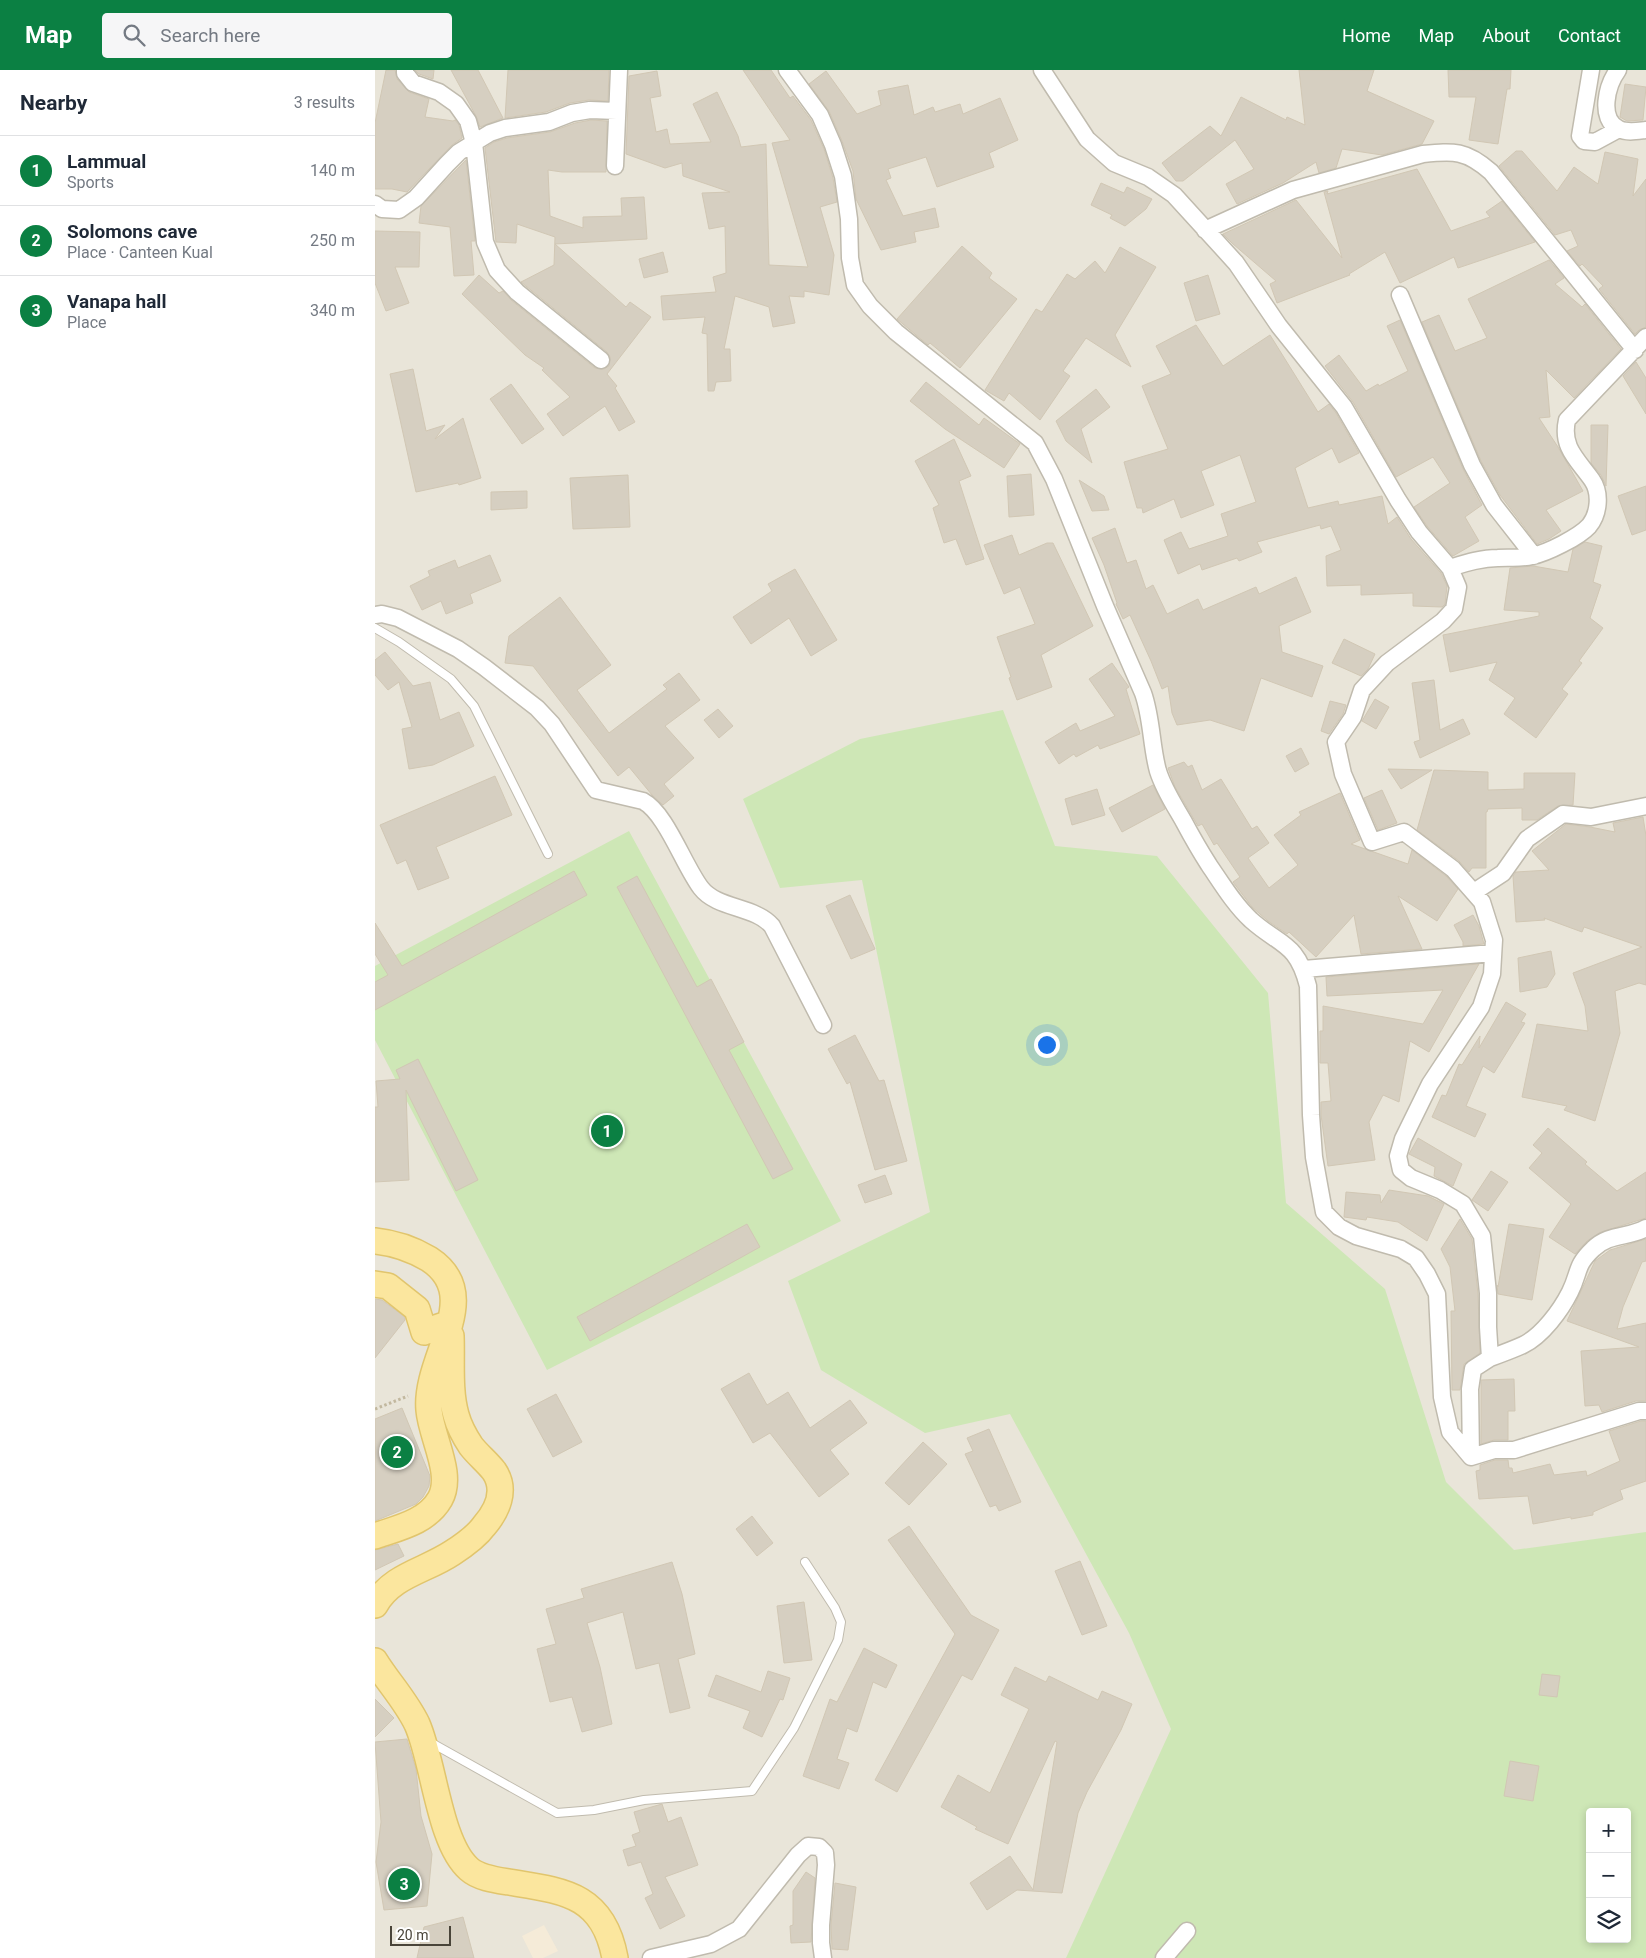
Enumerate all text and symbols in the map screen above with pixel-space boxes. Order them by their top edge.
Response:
search box [102,13,452,58]
text: Map [25,21,72,49]
icon: search [120,21,148,49]
text: Search here [160,24,260,47]
text: Home [1342,25,1391,46]
text: Map [1419,25,1454,46]
text: About [1482,25,1530,46]
text: Contact [1558,25,1621,46]
text: Nearby [20,91,87,115]
text: 3 results [294,93,355,112]
text: Lammual [67,150,146,173]
text: 1 [31,161,41,180]
text: 140 m [310,161,355,180]
text: Sports [67,173,114,192]
text: Solomons cave [67,220,197,243]
text: 2 [31,231,41,250]
text: 250 m [310,231,355,250]
text: Place · Canteen Kual [67,243,213,262]
text: Vanapa hall [67,290,166,313]
text: 3 [31,301,41,320]
text: 340 m [310,301,355,320]
text: Place [67,313,107,332]
your location [1034,1032,1060,1058]
pin: 1 [591,1112,623,1150]
pin: 2 [381,1433,413,1471]
map controls [1586,1808,1631,1943]
button: + [1586,1808,1631,1853]
button: − [1586,1853,1631,1898]
pin: 3 [388,1865,420,1903]
button: layers [1586,1898,1631,1943]
scale bar [390,1923,451,1946]
text: 20 m [397,1927,429,1943]

